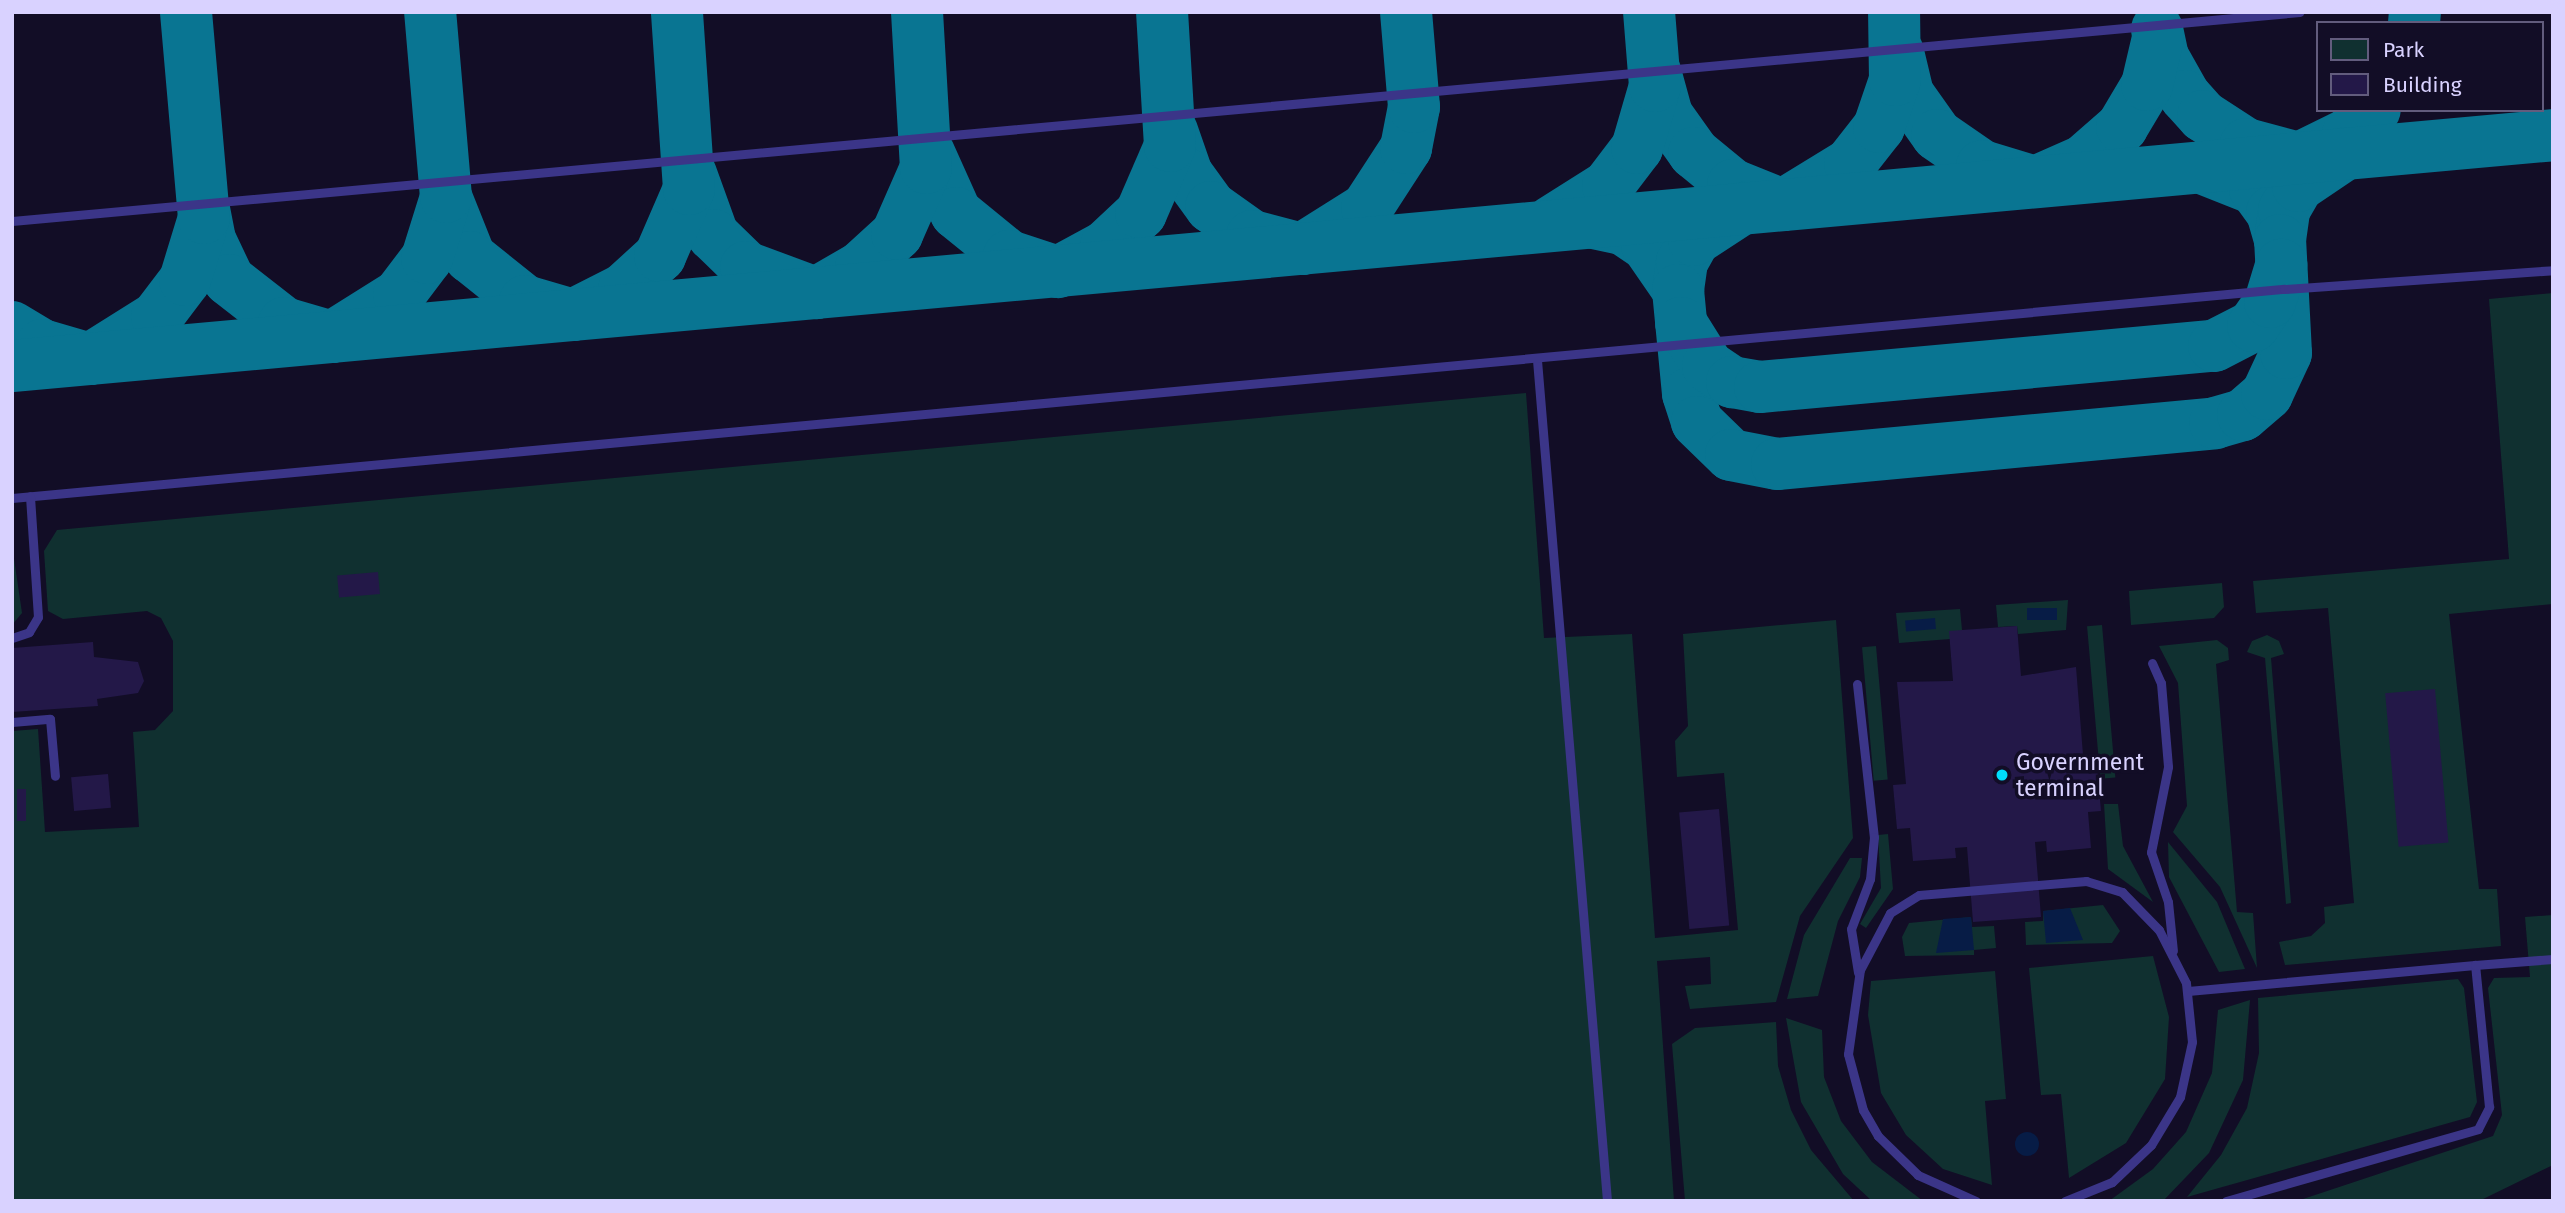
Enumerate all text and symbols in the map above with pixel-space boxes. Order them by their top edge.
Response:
legend [2316,21,2544,112]
text: Park [2383,37,2424,63]
text: Building [2383,72,2462,98]
place label: Government terminal [2016,748,2144,802]
marker: Government terminal [1994,767,2010,783]

